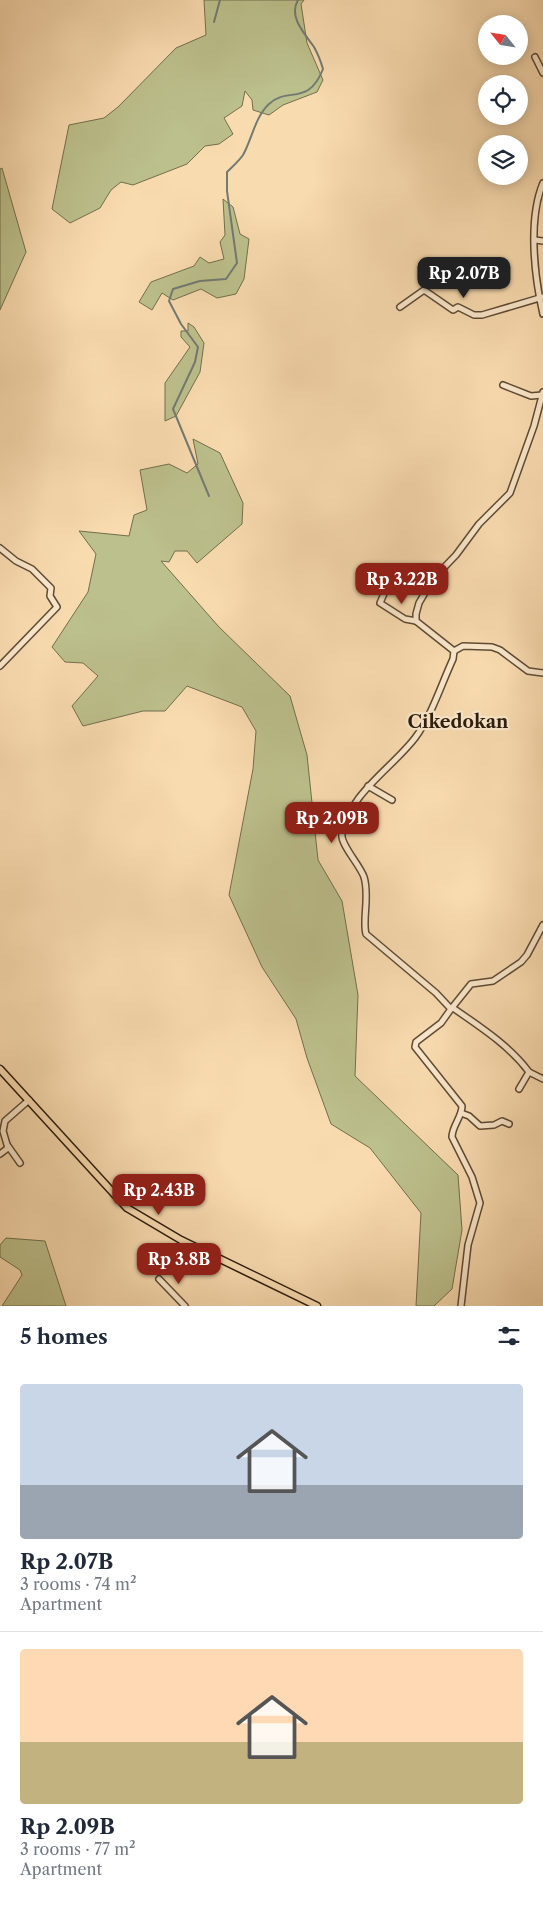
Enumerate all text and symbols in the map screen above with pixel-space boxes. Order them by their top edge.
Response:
north arrow [478,15,528,65]
map controls [478,15,528,185]
button: locate [478,75,528,125]
button: layers [478,135,528,185]
pin: Rp 2.07B [412,256,516,299]
text: Rp 2.07B [428,263,500,283]
pin: Rp 3.22B [350,562,454,605]
text: Rp 3.22B [366,569,438,589]
district label: Cikedokan [408,711,509,733]
pin: Rp 2.09B [280,802,384,844]
text: Rp 2.09B [296,808,368,828]
pin: Rp 2.43B [107,1174,211,1216]
text: Rp 2.43B [123,1180,195,1200]
pin: Rp 3.8B [133,1242,225,1285]
text: Rp 3.8B [148,1249,210,1269]
icon: filters [495,1322,523,1350]
text: 5 homes [20,1324,108,1349]
icon: home [227,1416,317,1506]
text: Rp 2.07B [20,1549,113,1574]
text: 3 rooms · 74 m² [20,1574,136,1594]
text: Apartment [20,1594,102,1614]
icon: home [227,1682,317,1772]
text: Rp 2.09B [20,1814,115,1839]
text: 3 rooms · 77 m² [20,1839,136,1859]
text: Apartment [20,1859,102,1879]

